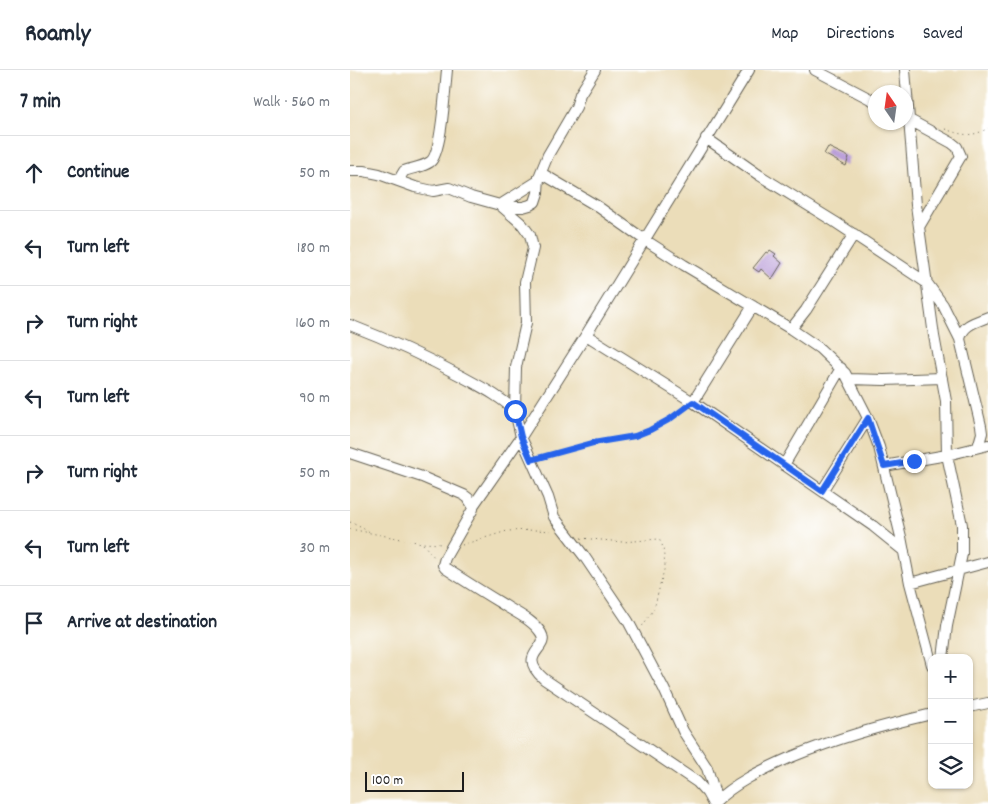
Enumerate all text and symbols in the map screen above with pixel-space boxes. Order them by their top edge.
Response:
text: Roamly [25,18,91,52]
text: Map [771,22,798,47]
text: Directions [826,22,895,47]
text: Saved [923,22,963,47]
north arrow [868,85,913,130]
text: 7 min [20,88,61,118]
text: Walk · 560 m [253,91,330,114]
icon: ahead [20,159,48,187]
text: Continue [67,160,129,187]
text: 50 m [299,162,330,185]
icon: left [20,234,48,262]
text: Turn left [67,235,130,262]
text: 180 m [297,237,330,260]
icon: right [20,309,48,337]
text: Turn right [67,310,138,337]
text: 160 m [295,312,330,335]
icon: left [20,384,48,412]
text: Turn left [67,385,130,412]
text: 90 m [299,387,330,410]
route start [504,400,527,423]
route end [903,450,926,473]
icon: right [20,459,48,487]
text: Turn right [67,460,138,487]
text: 50 m [299,462,330,485]
icon: left [20,534,48,562]
text: Turn left [67,535,130,562]
text: 30 m [300,537,330,560]
icon: arrive [20,609,48,637]
text: Arrive at destination [67,610,217,637]
map controls [928,654,973,789]
button: + [928,654,973,699]
button: − [928,699,973,744]
button: layers [928,744,973,789]
scale bar [365,769,464,792]
text: 100 m [372,771,403,791]

